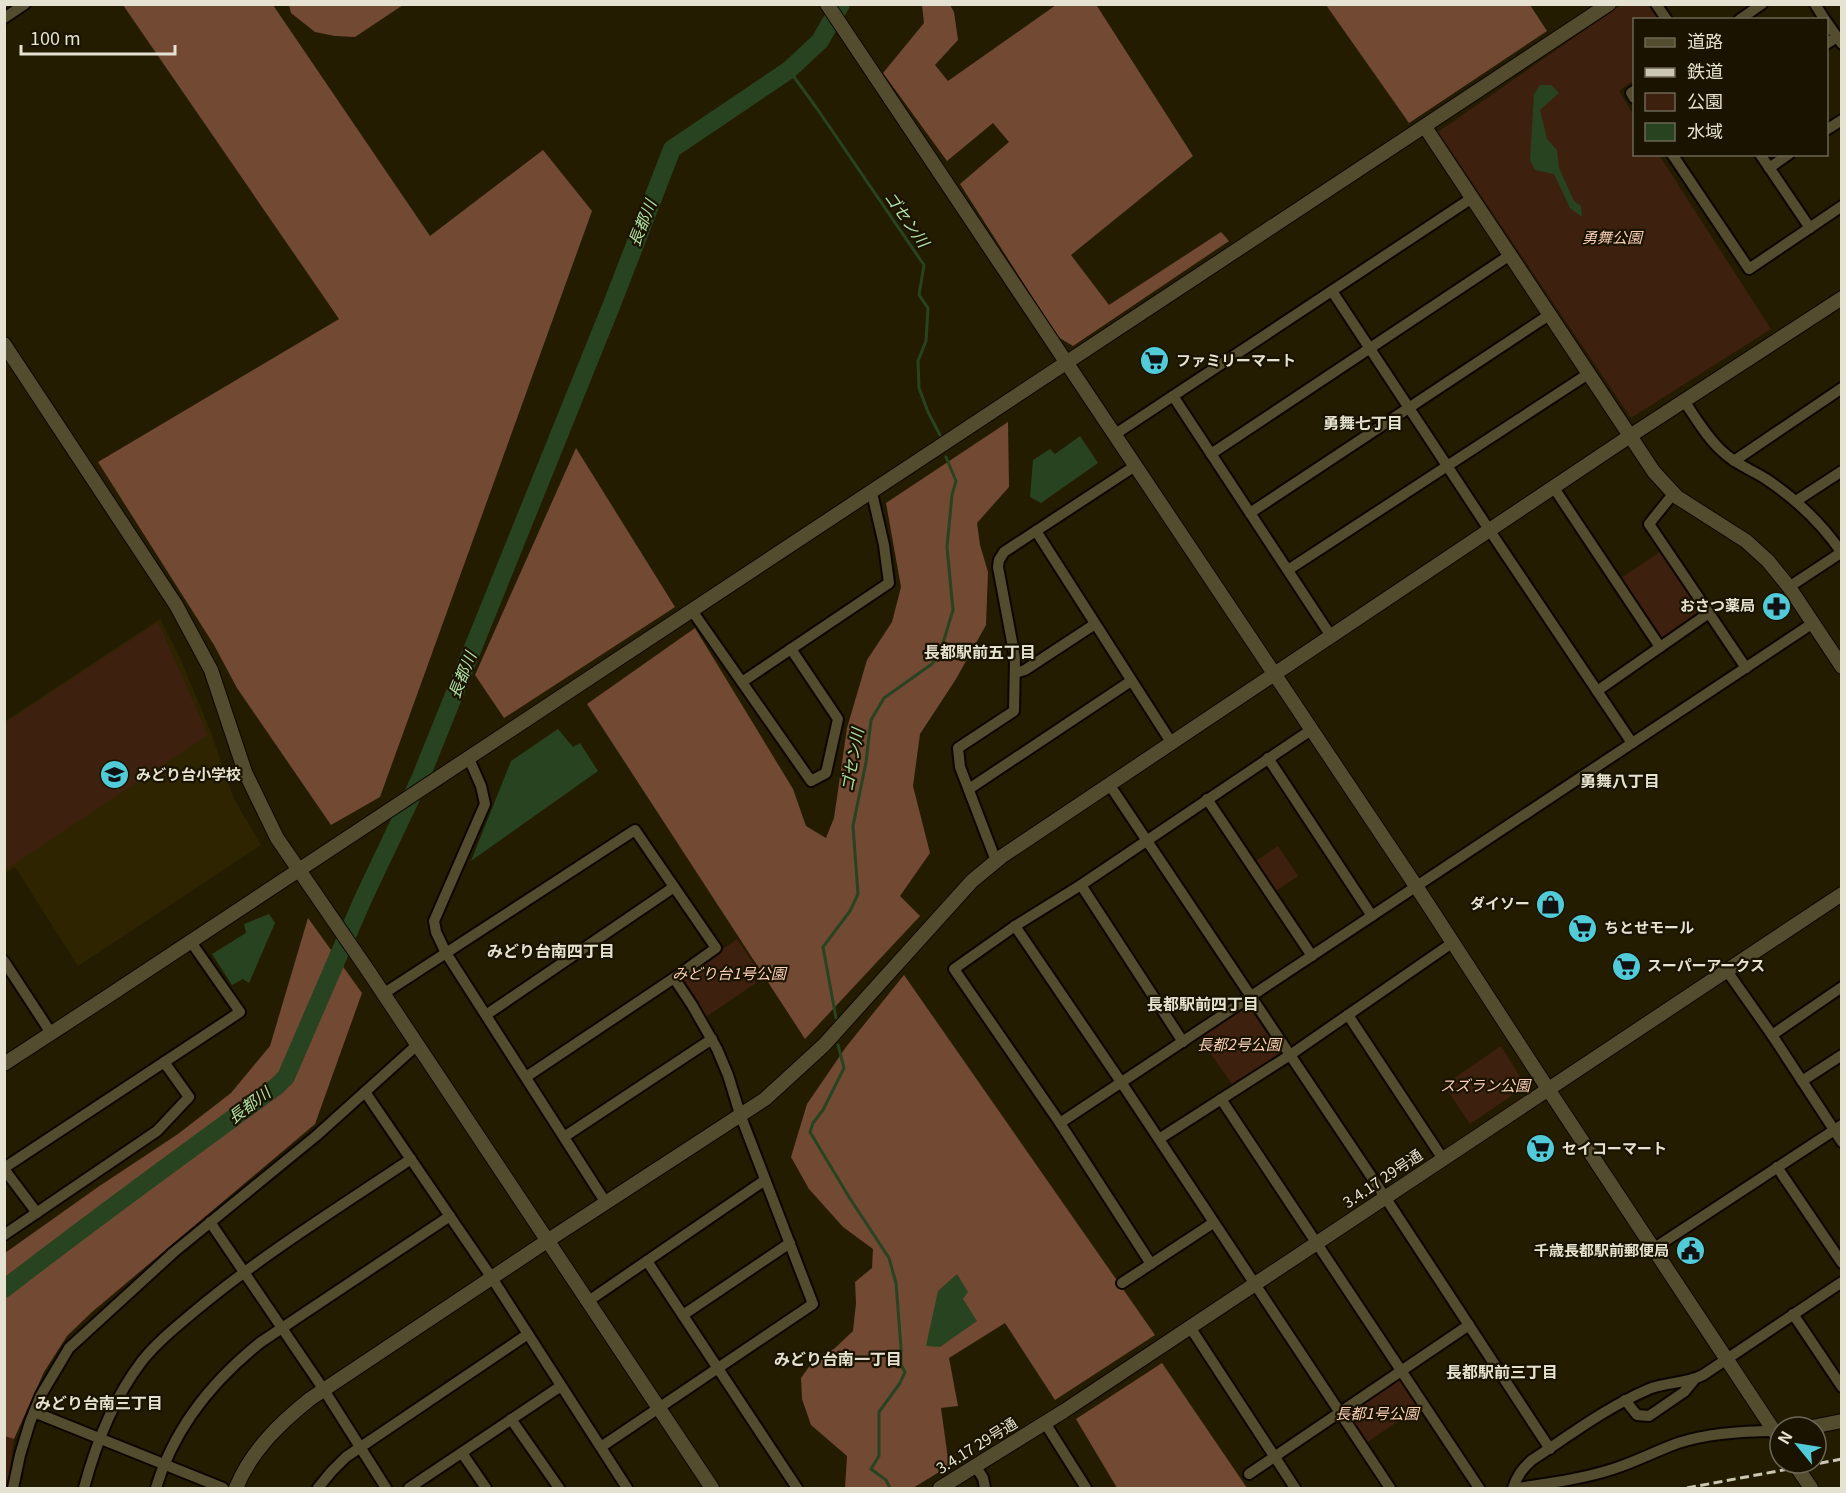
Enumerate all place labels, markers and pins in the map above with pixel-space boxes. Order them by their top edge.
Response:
supermarket icon: ファミリーマート [1139,345,1171,377]
place label: ファミリーマート [1176,349,1296,370]
pharmacy icon: おさつ薬局 [1760,590,1792,622]
place label: おさつ薬局 [1680,594,1755,615]
school or university icon: みどり台小学校 [99,759,131,791]
place label: みどり台小学校 [136,763,241,784]
shop icon: ダイソー [1535,888,1567,920]
place label: ダイソー [1470,892,1530,913]
supermarket icon: ちとせモール [1567,912,1599,944]
place label: ちとせモール [1604,916,1694,937]
supermarket icon: スーパーアークス [1610,950,1642,982]
place label: スーパーアークス [1647,954,1765,975]
supermarket icon: セイコーマート [1525,1133,1557,1165]
place label: セイコーマート [1562,1137,1667,1158]
public building icon: 千歳長都駅前郵便局 [1674,1235,1706,1267]
place label: 千歳長都駅前郵便局 [1534,1239,1669,1260]

